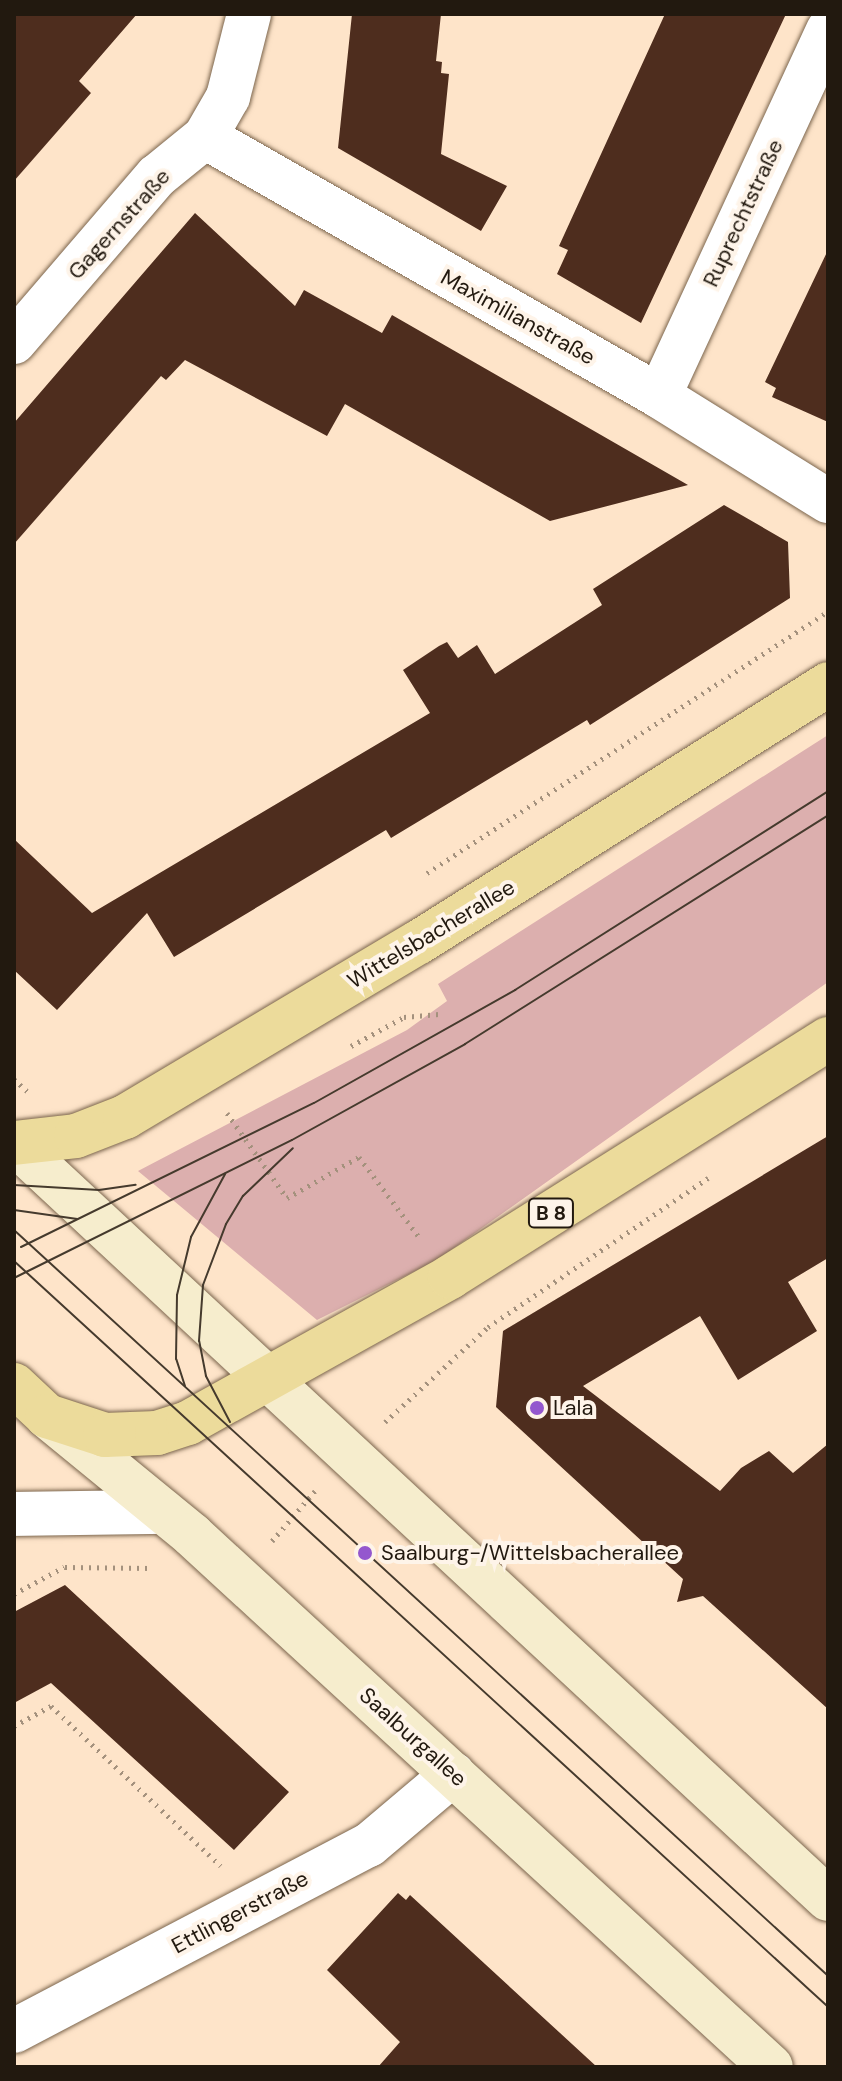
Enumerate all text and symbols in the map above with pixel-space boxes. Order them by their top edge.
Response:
street label: Ruprechtstraße [697,135,789,291]
street label: Gagernstraße [62,163,176,285]
street label: Maximilianstraße [436,264,600,370]
street label: Wittelsbacherallee [343,874,519,994]
road number: B 8 [527,1197,575,1229]
place label: Lala [553,1395,593,1421]
marker: Lala [528,1399,546,1417]
place label: Saalburg-/Wittelsbacherallee [381,1540,679,1566]
marker: Saalburg-/Wittelsbacherallee [356,1544,374,1562]
street label: Saalburgallee [354,1682,472,1792]
street label: Ettlingerstraße [167,1865,313,1959]

